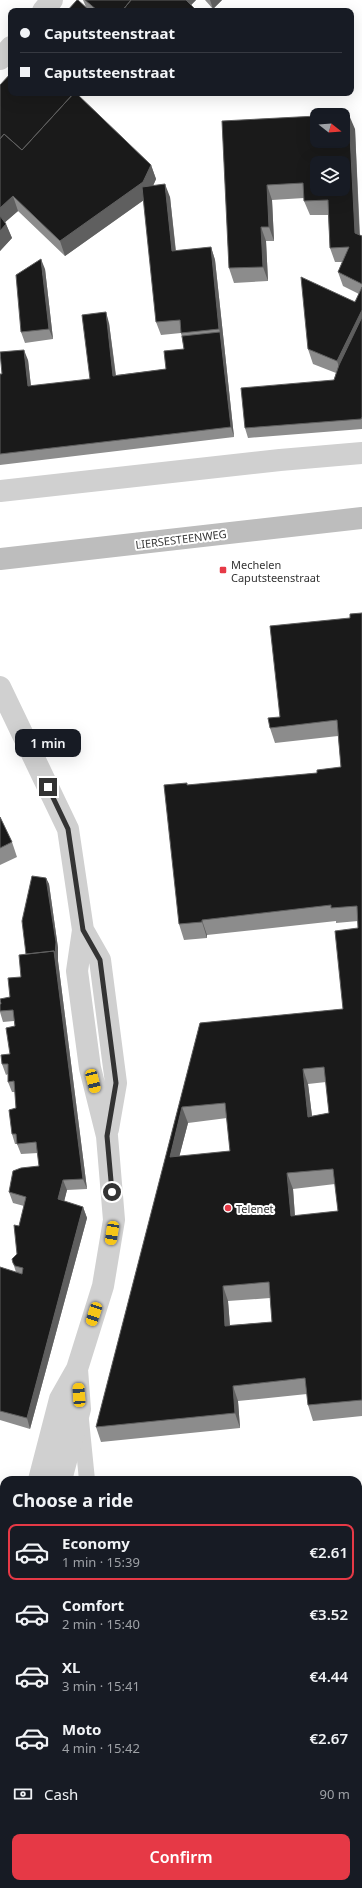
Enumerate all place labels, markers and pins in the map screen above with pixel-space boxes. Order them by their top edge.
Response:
place label: Mechelen Caputsteenstraat [231,557,320,585]
marker: Mechelen Caputsteenstraat [218,565,228,575]
place label: Telenet [236,1201,274,1216]
marker: Telenet [223,1203,233,1213]

